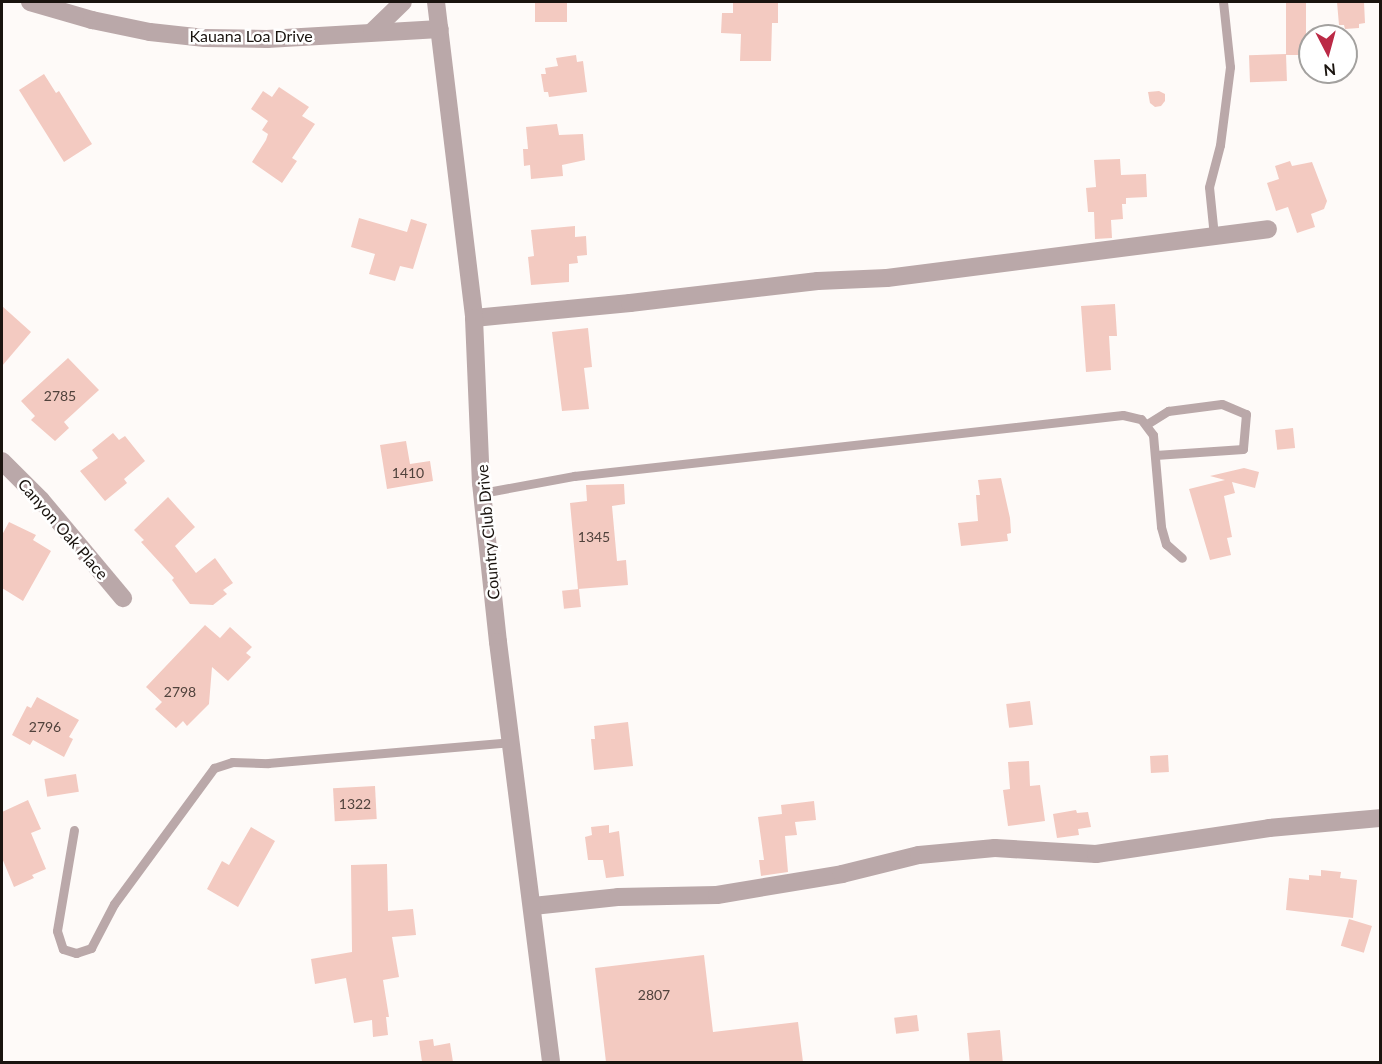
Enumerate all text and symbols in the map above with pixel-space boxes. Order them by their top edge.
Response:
north arrow [1298,24,1358,84]
street label: Kauana Loa Drive [189,26,313,46]
text: N [1323,60,1337,81]
house number: 2785 [44,388,76,404]
street label: Country Club Drive [473,464,503,600]
house number: 1410 [392,465,424,481]
street label: Canyon Oak Place [14,475,112,583]
house number: 1345 [578,529,610,545]
house number: 2798 [164,684,196,700]
house number: 2796 [29,719,61,735]
house number: 1322 [339,796,371,812]
house number: 2807 [638,987,670,1003]

